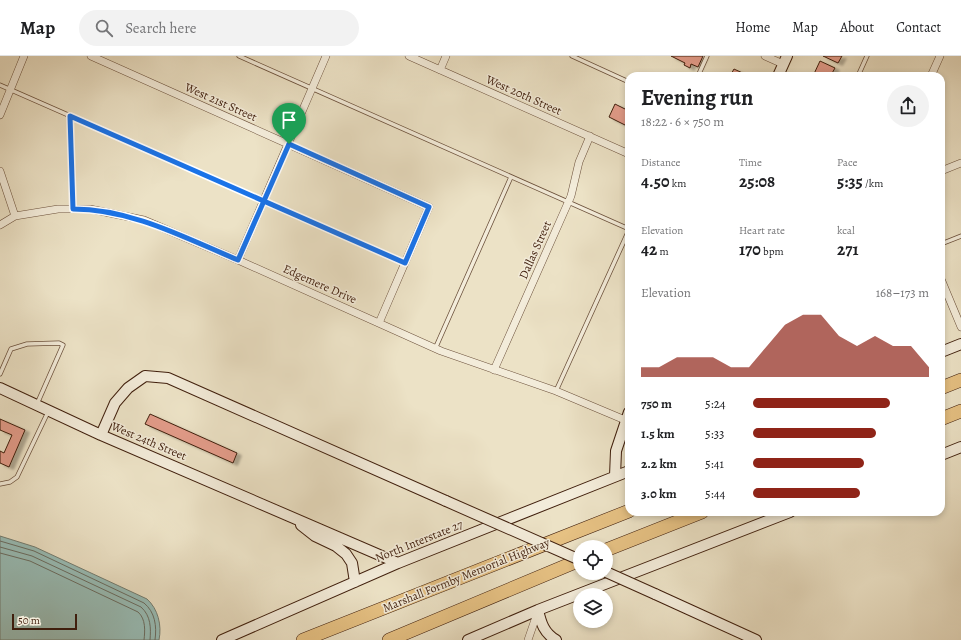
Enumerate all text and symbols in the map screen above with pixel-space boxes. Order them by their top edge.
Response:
search box [79,10,359,46]
text: Map [20,15,55,41]
icon: search [93,17,115,39]
text: Search here [125,18,197,38]
text: Home [735,18,770,37]
text: Map [792,18,818,37]
text: About [840,18,874,37]
text: Contact [896,18,941,37]
street label: West 20th Street [483,71,564,119]
street label: West 21st Street [182,79,260,125]
text: Evening run [641,83,753,113]
button: share [887,85,929,127]
pin [272,103,306,144]
icon: arrive [278,109,300,131]
text: 18:22 · 6 × 750 m [641,113,724,130]
text: Distance [641,155,680,170]
text: Time [739,155,762,170]
text: Pace [837,155,857,170]
text: 4.50 [641,170,669,193]
text: 25:08 [739,170,775,193]
text: 5:35 [837,170,863,193]
text: km [669,176,686,191]
text: /km [863,176,883,191]
street label: Dallas Street [515,218,555,282]
text: Elevation [641,223,683,238]
text: Heart rate [739,223,785,238]
text: kcal [837,223,855,238]
text: 42 [641,238,657,261]
text: 170 [739,238,761,261]
text: 271 [837,238,859,261]
text: m [657,244,669,259]
text: bpm [761,244,784,259]
street label: Edgemere Drive [281,261,359,307]
text: Elevation [641,284,691,301]
text: 168–173 m [876,284,929,301]
text: 750 m [641,395,672,412]
text: 5:24 [705,395,726,412]
street label: West 24th Street [108,418,189,464]
text: 1.5 km [641,425,675,442]
text: 5:33 [705,425,725,442]
text: 2.2 km [641,455,677,472]
text: 5:41 [705,455,724,472]
text: 3.0 km [641,485,677,502]
text: 5:44 [705,485,725,502]
street label: North Interstate 27 [373,516,466,566]
street label: Marshall Formby Memorial Highway [380,534,552,616]
map controls [573,540,613,628]
button: locate [573,540,613,580]
button: layers [573,588,613,628]
scale bar [12,612,77,631]
text: 50 m [18,613,40,628]

